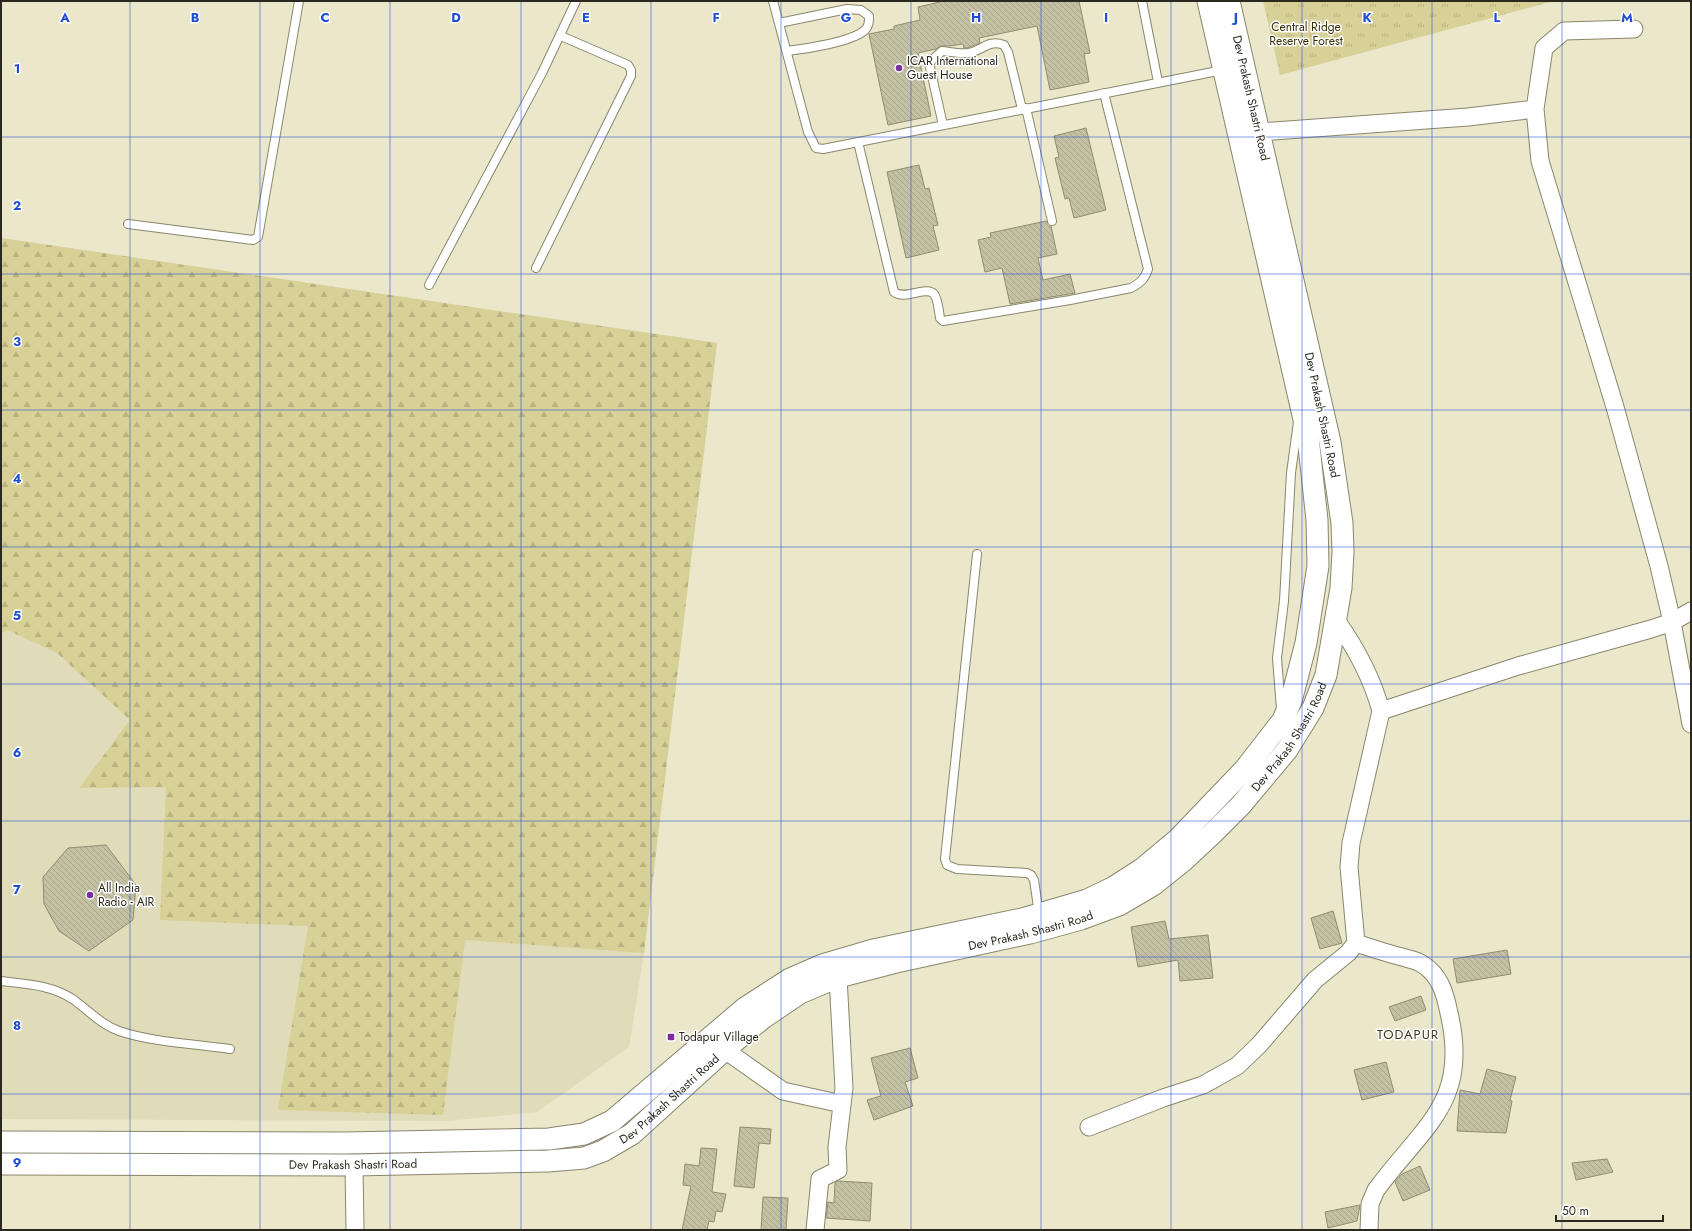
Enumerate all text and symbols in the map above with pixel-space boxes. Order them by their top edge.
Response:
text: A [59,8,70,27]
text: B [191,8,200,27]
text: C [320,8,330,27]
text: D [451,8,461,27]
text: E [582,8,590,27]
text: F [712,8,720,27]
text: G [841,8,852,27]
text: H [971,8,981,27]
text: I [1104,8,1108,27]
text: J [1231,8,1238,27]
text: K [1362,8,1372,27]
text: L [1494,8,1501,27]
text: M [1621,8,1633,27]
park label: Central Ridge Reserve Forest [1269,18,1343,50]
street label: Dev Prakash Shastri Road [1228,34,1274,162]
place label: ICAR International Guest House [907,52,998,84]
text: 1 [14,59,20,78]
marker: ICAR International Guest House [894,63,904,73]
text: 2 [13,196,21,215]
text: 3 [13,332,21,351]
street label: Dev Prakash Shastri Road [1300,350,1344,480]
text: 4 [12,469,22,488]
text: 5 [13,606,21,625]
street label: Dev Prakash Shastri Road [1247,679,1331,795]
text: 6 [13,743,22,762]
place label: All India Radio - AIR [98,879,155,911]
text: 7 [13,880,21,899]
marker: All India Radio - AIR [85,890,95,900]
street label: Dev Prakash Shastri Road [966,906,1096,955]
text: 8 [13,1016,21,1035]
district label: TODAPUR [1377,1025,1439,1044]
place label: Todapur Village [679,1028,759,1046]
marker: Todapur Village [666,1032,676,1042]
street label: Dev Prakash Shastri Road [616,1050,723,1148]
text: 9 [13,1153,22,1172]
street label: Dev Prakash Shastri Road [289,1155,417,1174]
scale bar [1556,1197,1663,1223]
text: 50 m [1562,1202,1589,1220]

